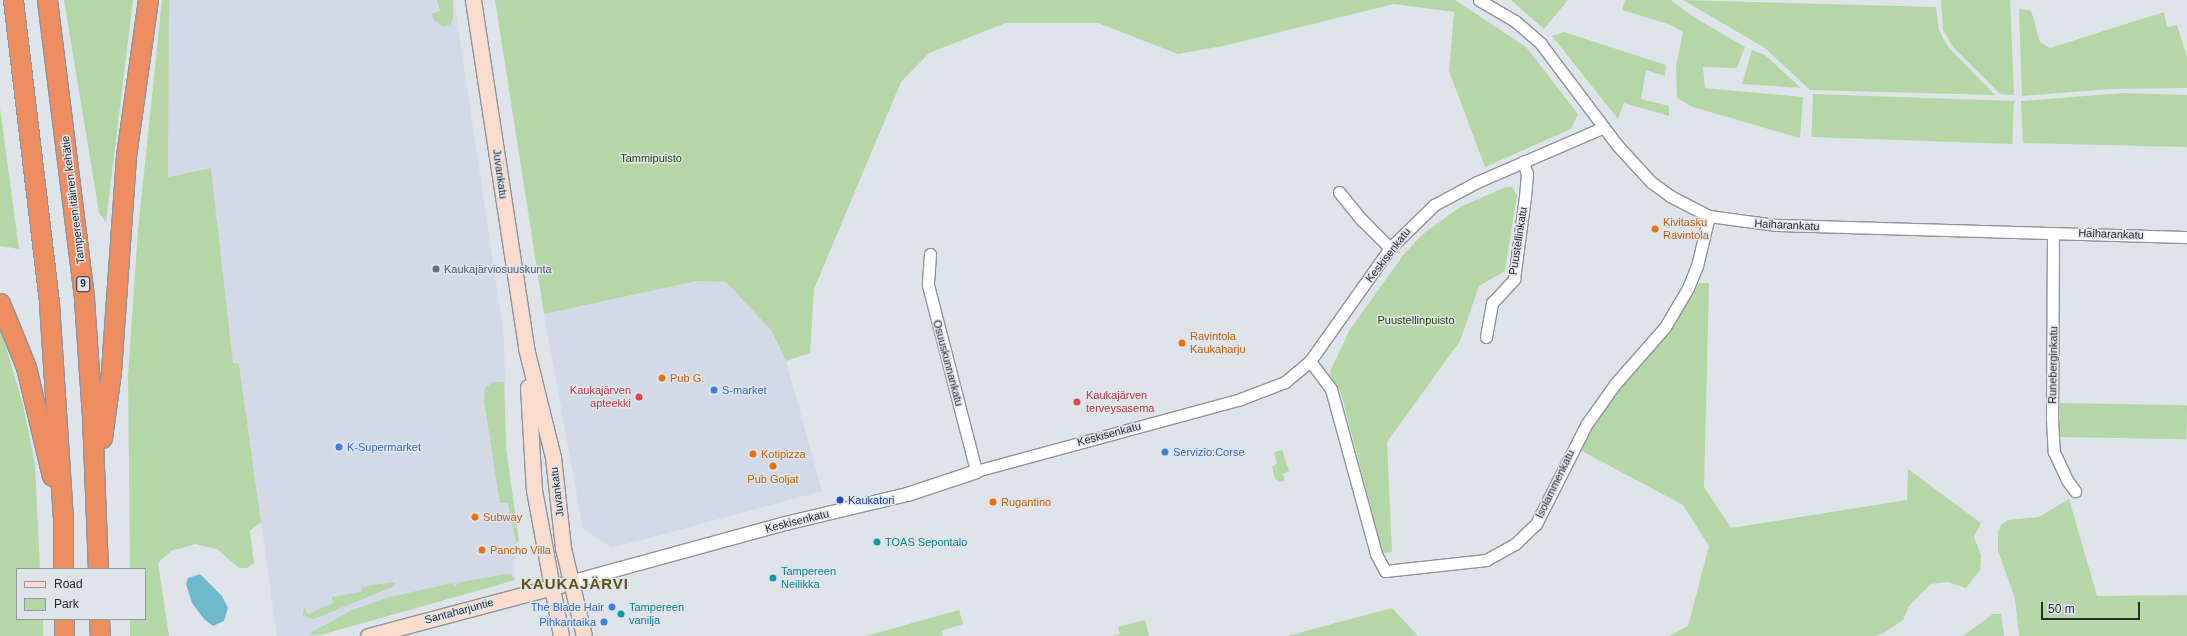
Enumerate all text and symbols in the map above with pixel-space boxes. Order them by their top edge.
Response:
street label: Tampereen itäinen kehätie [59,135,87,265]
street label: Juvankatu [490,148,510,200]
park label: Tammipuisto [620,151,682,165]
street label: Puustellinkatu [1506,206,1530,276]
place label: Kivitasku Ravintola [1663,216,1709,242]
street label: Haiharankatu [1754,217,1820,233]
marker: Kivitasku Ravintola [1650,224,1660,234]
street label: Keskisenkatu [1363,225,1413,285]
street label: Haiharankatu [2078,226,2144,242]
place label: Kaukajärviosuuskunta [444,262,552,276]
marker: Kaukajärviosuuskunta [431,264,441,274]
road number: 9 [76,276,90,292]
park label: Puustellinpuisto [1377,313,1455,327]
street label: Osuuskunnankatu [930,318,966,408]
street label: Runeberginkatu [2046,326,2060,404]
place label: Ravintola Kaukaharju [1190,330,1246,356]
marker: Ravintola Kaukaharju [1177,338,1187,348]
place label: Pub G. [670,371,704,385]
marker: Pub G. [657,373,667,383]
place label: S-market [722,383,767,397]
place label: Kaukajärven apteekki [570,384,631,410]
marker: S-market [709,385,719,395]
place label: Kaukajärven terveysasema [1086,389,1154,415]
marker: Kaukajärven apteekki [634,392,644,402]
marker: Kaukajärven terveysasema [1071,396,1083,408]
street label: Keskisenkatu [1076,419,1142,449]
place label: K-Supermarket [347,440,421,454]
marker: K-Supermarket [334,442,344,452]
place label: Servizio:Corse [1173,445,1245,459]
place label: Kotipizza [761,447,806,461]
marker: Servizio:Corse [1160,447,1170,457]
street label: Isolammenkatu [1533,448,1577,520]
marker: Kotipizza [748,449,758,459]
marker: Pub Goljat [768,461,778,471]
street label: Juvankatu [547,466,567,518]
place label: Pub Goljat [747,472,799,486]
place label: Kaukatori [848,493,894,507]
marker: Kaukatori [835,495,845,505]
place label: Rugantino [1001,495,1051,509]
marker: Rugantino [988,497,998,507]
street label: Keskisenkatu [764,507,830,535]
place label: Subway [483,510,522,524]
marker: Subway [470,512,480,522]
place label: TOAS Sepontalo [885,535,967,549]
marker: TOAS Sepontalo [872,537,882,547]
place label: Pancho Villa [490,543,551,557]
marker: Pancho Villa [477,545,487,555]
place label: Tampereen Neilikka [781,565,836,591]
legend [16,568,146,620]
marker: Tampereen Neilikka [768,573,778,583]
district label: KAUKAJÄRVI [521,575,629,593]
text: Road [54,577,83,591]
scale bar [2043,594,2142,620]
street label: Santaharjuntie [423,595,495,627]
text: Park [54,597,79,611]
place label: The Blade Hair [531,600,604,614]
place label: Tampereen vanilja [629,601,684,627]
marker: The Blade Hair [607,602,617,612]
text: 50 m [2048,602,2075,616]
marker: Tampereen vanilja [616,609,626,619]
place label: Pihkantaika [539,615,596,629]
marker: Pihkantaika [599,617,609,627]

